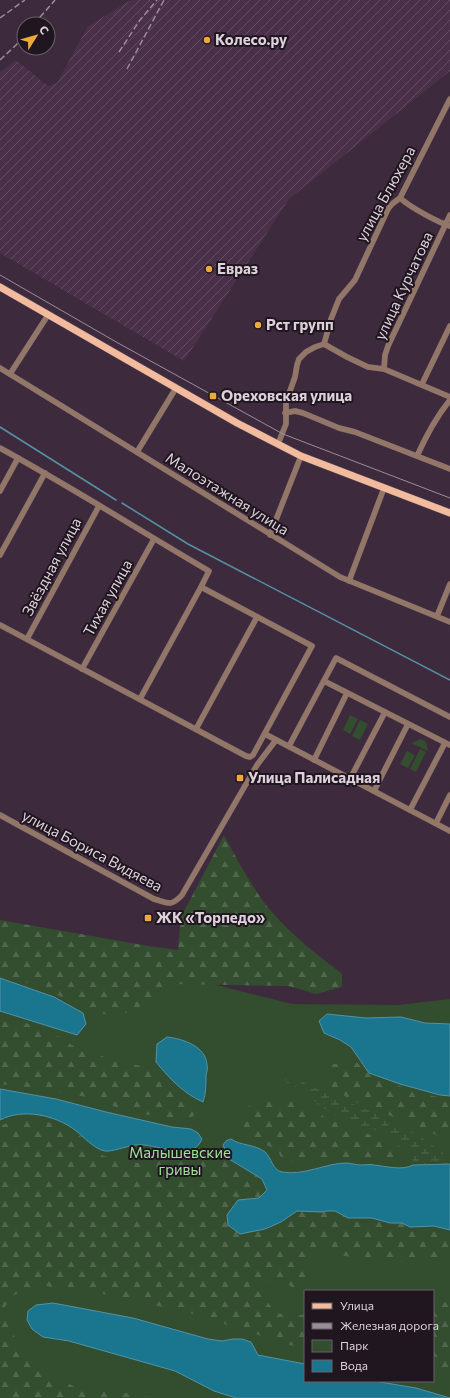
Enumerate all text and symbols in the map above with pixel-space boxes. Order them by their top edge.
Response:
north arrow [16,16,56,56]
text: С [37,23,52,37]
place label: Колесо.ру [215,30,288,48]
marker: Колесо.ру [202,35,212,45]
street label: улица Блюхера [352,143,419,244]
street label: улица Курчатова [370,229,436,343]
place label: Евраз [217,259,258,277]
marker: Евраз [204,264,214,274]
place label: Рст групп [266,315,334,333]
marker: Рст групп [253,320,263,330]
place label: Ореховская улица [221,386,352,404]
marker: Ореховская улица [208,391,218,401]
street label: Малоэтажная улица [163,448,292,538]
street label: Звёздная улица [18,514,85,619]
street label: Тихая улица [79,556,135,639]
place label: Улица Палисадная [248,768,380,786]
marker: Улица Палисадная [235,773,245,783]
street label: улица Бориса Видяева [19,805,166,895]
place label: ЖК «Торпедо» [156,908,266,926]
marker: ЖК «Торпедо» [143,913,153,923]
park label: Малышевские гривы [129,1143,231,1178]
legend [304,1290,434,1382]
text: Улица [340,1298,374,1312]
text: Железная дорога [340,1318,439,1332]
text: Парк [340,1338,369,1352]
text: Вода [340,1358,368,1372]

